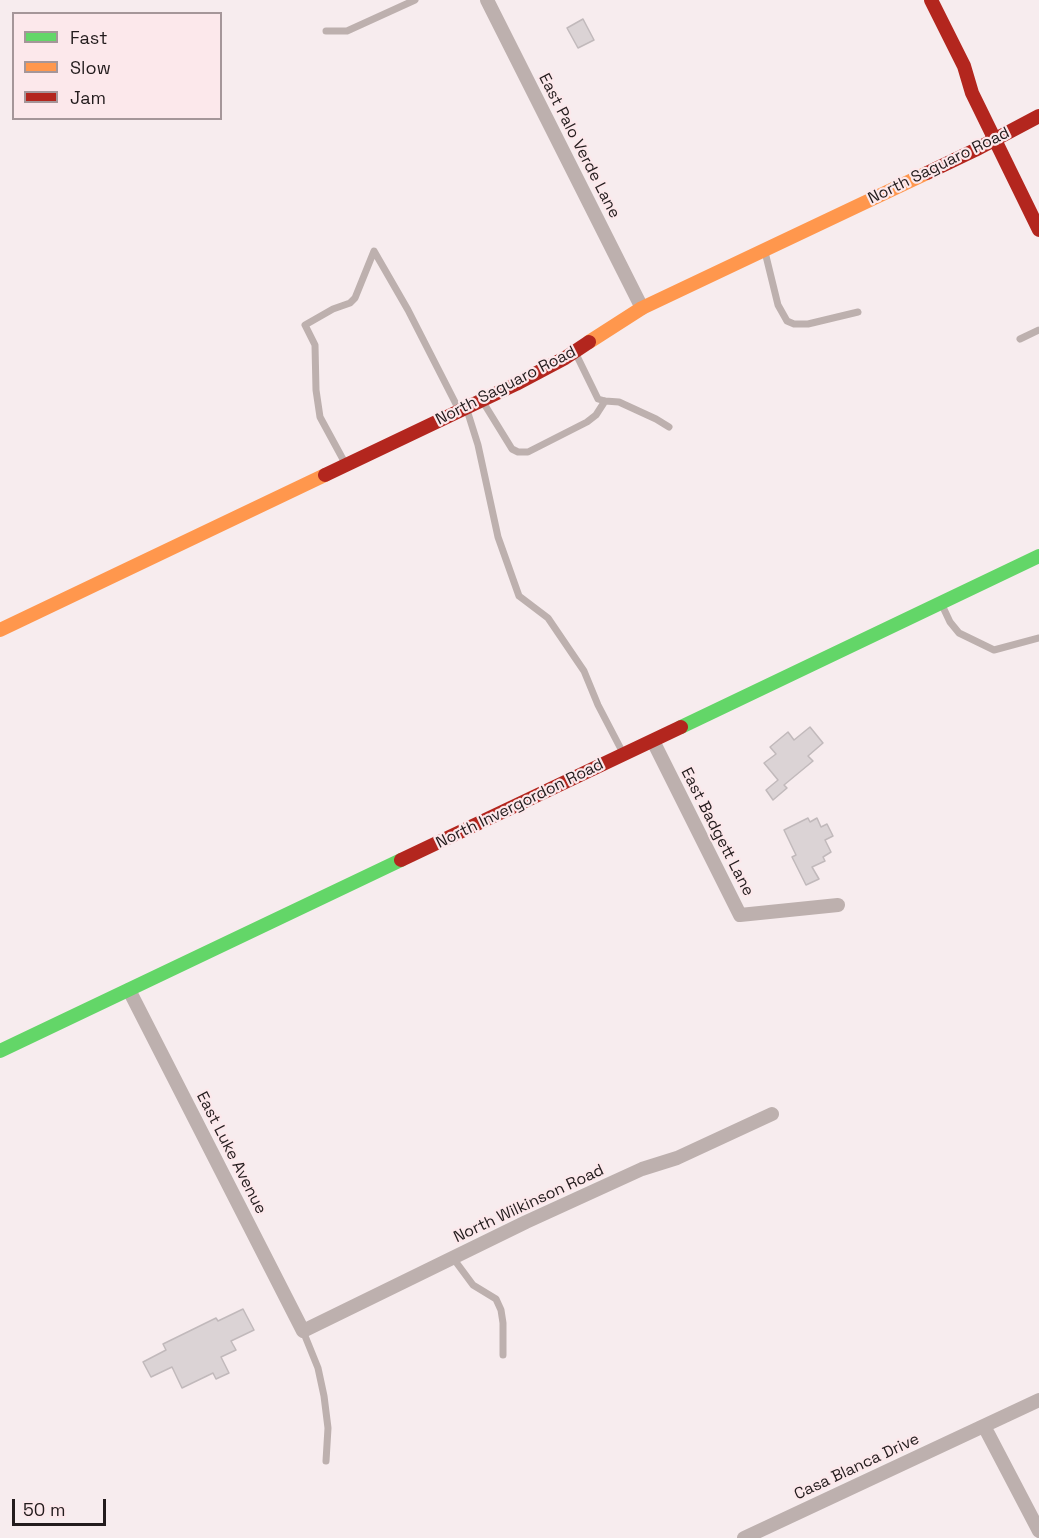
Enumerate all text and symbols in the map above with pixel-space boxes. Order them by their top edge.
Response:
legend [12,12,222,120]
text: Fast [70,26,107,49]
text: Slow [70,56,111,79]
street label: East Palo Verde Lane [534,70,624,222]
text: Jam [70,86,106,109]
street label: North Saguaro Road [865,123,1013,209]
street label: North Saguaro Road [433,342,579,430]
street label: North Invergordon Road [433,755,607,853]
street label: East Badgett Lane [676,765,758,899]
street label: East Luke Avenue [192,1089,270,1217]
street label: North Wilkinson Road [451,1161,607,1247]
street label: Casa Blanca Drive [791,1430,923,1504]
scale bar [15,1487,110,1525]
text: 50 m [23,1498,65,1521]

